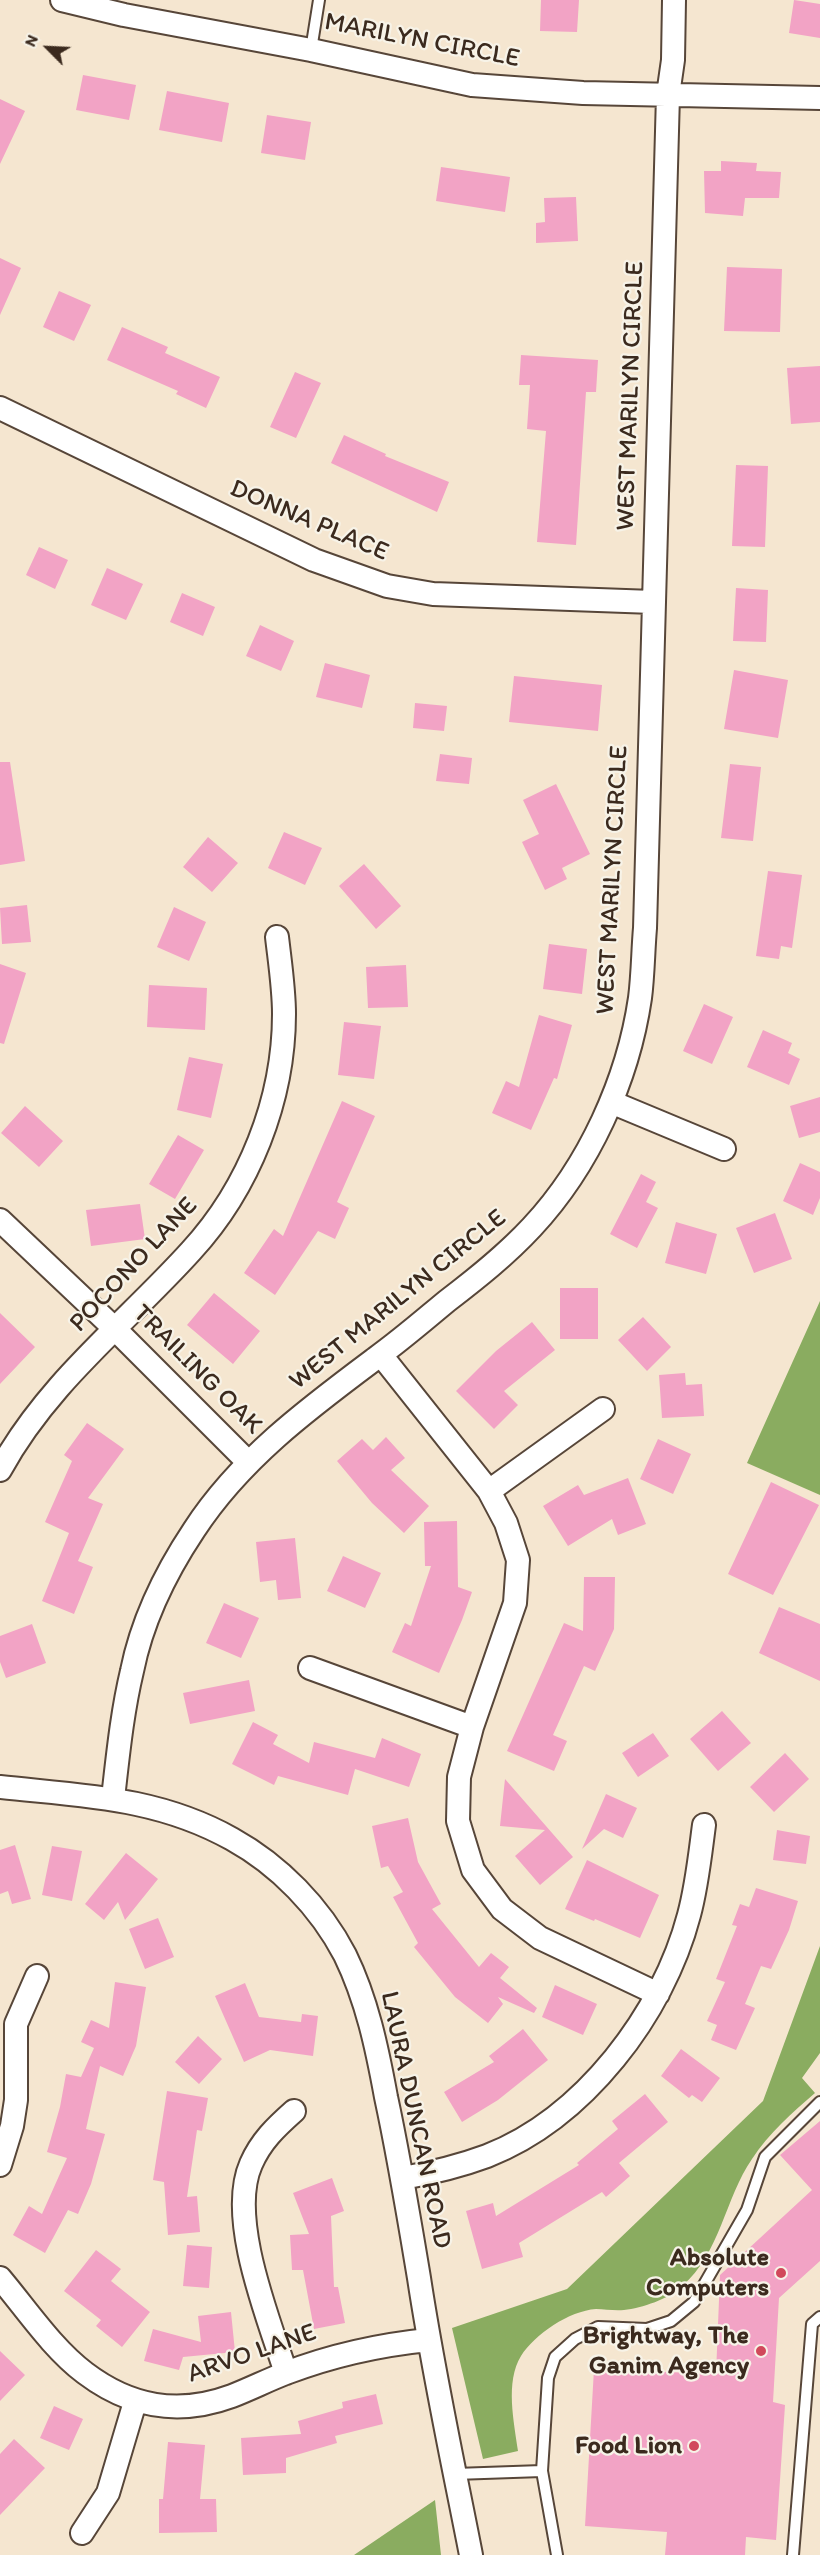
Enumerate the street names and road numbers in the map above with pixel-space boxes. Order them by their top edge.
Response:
street label: MARILYN CIRCLE [322,7,522,75]
street label: WEST MARILYN CIRCLE [611,261,651,531]
street label: DONNA PLACE [225,474,393,568]
street label: WEST MARILYN CIRCLE [590,744,636,1016]
street label: POCONO LANE [64,1191,204,1339]
street label: WEST MARILYN CIRCLE [283,1203,513,1397]
street label: TRAILING OAK [126,1299,268,1441]
street label: LAURA DUNCAN ROAD [373,1989,457,2251]
street label: ARVO LANE [183,2317,321,2391]

